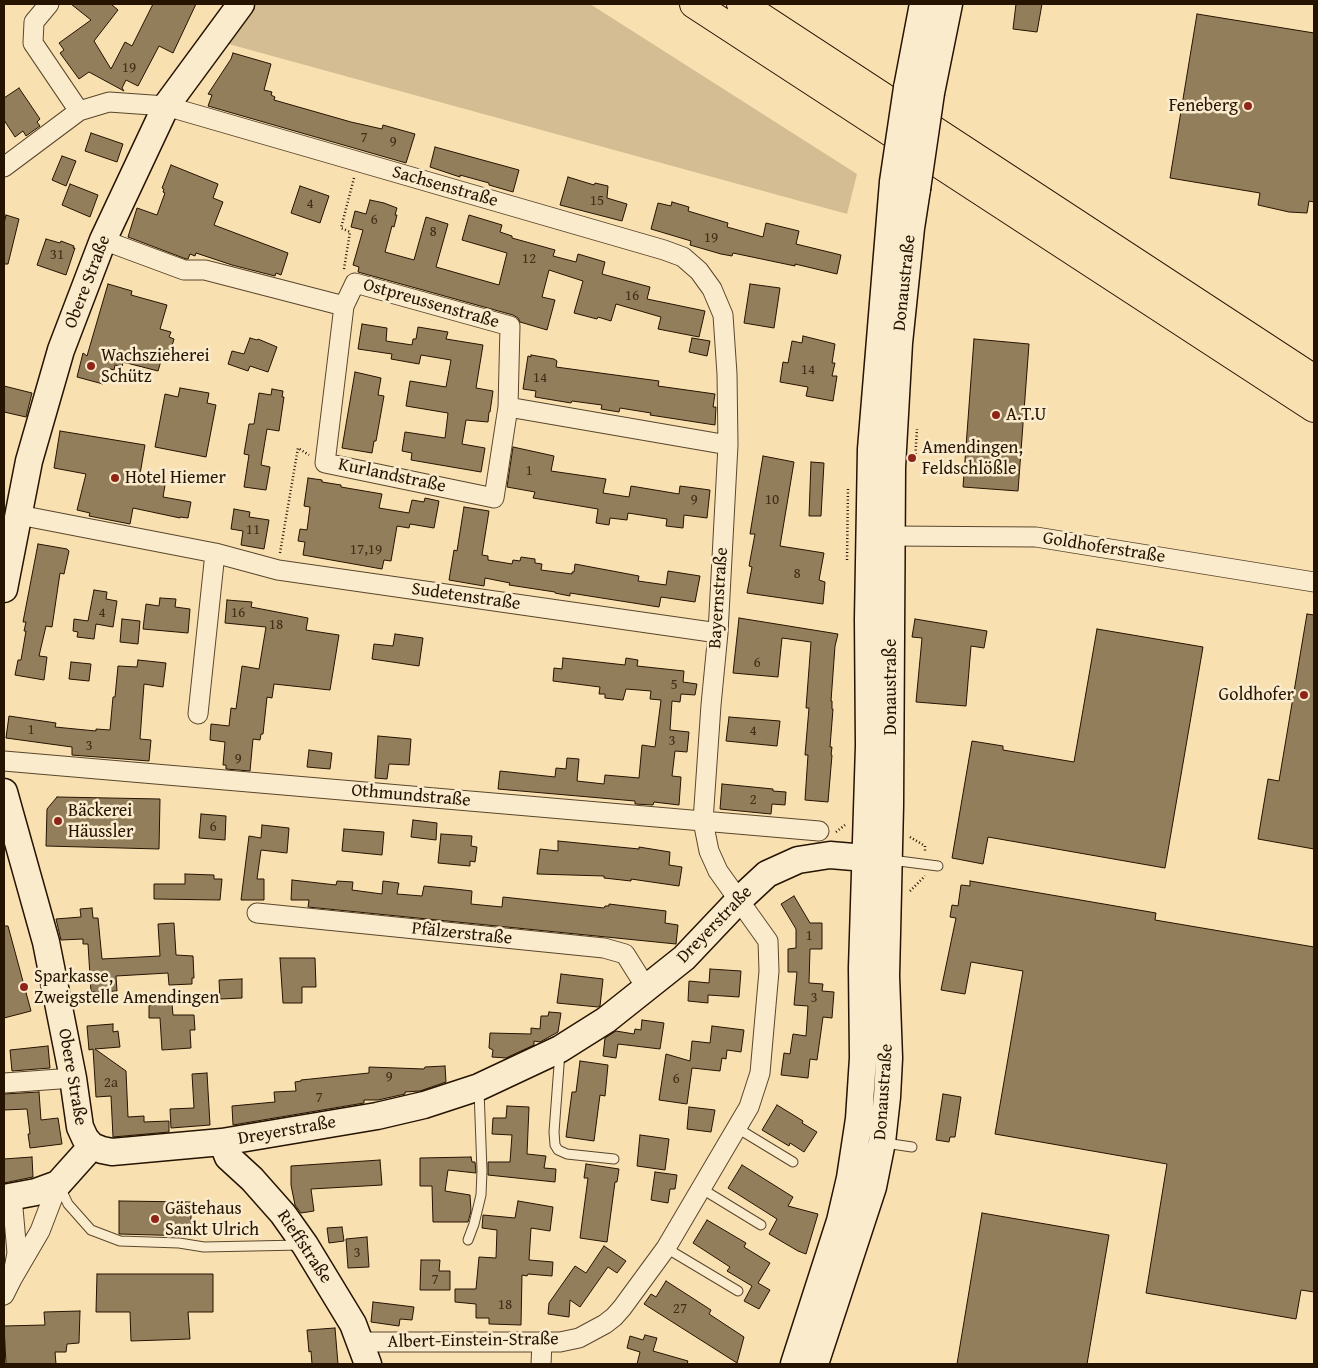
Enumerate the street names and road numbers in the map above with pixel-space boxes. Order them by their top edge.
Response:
street label: Sachsenstraße [390,162,500,212]
street label: Obere Straße [60,232,116,332]
street label: Donaustraße [889,234,921,332]
street label: Ostpreussenstraße [360,274,502,334]
street label: Kurlandstraße [336,454,448,498]
street label: Goldhoferstraße [1041,528,1167,568]
street label: Bayernstraße [705,547,733,649]
street label: Sudetenstraße [410,579,522,615]
street label: Donaustraße [880,639,902,735]
street label: Othmundstraße [350,780,472,812]
street label: Dreyerstraße [673,882,757,968]
street label: Pfälzerstraße [411,918,513,950]
street label: Obere Straße [53,1027,91,1127]
street label: Donaustraße [870,1043,898,1141]
street label: Dreyerstraße [236,1112,338,1150]
street label: Rieffstraße [272,1206,336,1288]
street label: Albert-Einstein-Straße [387,1329,559,1353]

